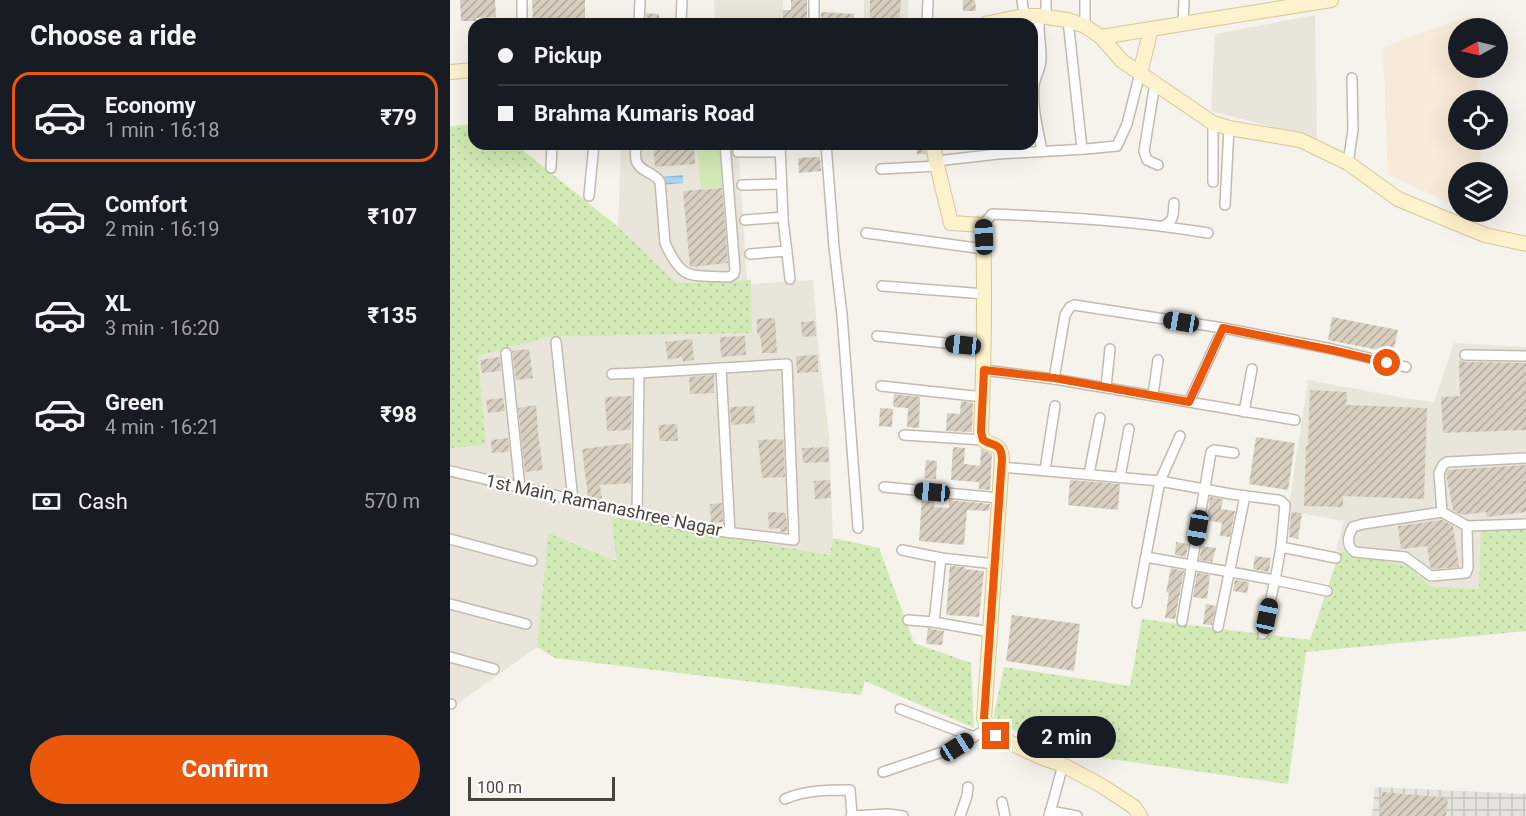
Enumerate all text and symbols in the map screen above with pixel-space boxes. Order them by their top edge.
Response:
north arrow [1448,18,1508,78]
map controls [1448,18,1508,222]
text: Choose a ride [30,20,196,52]
text: Pickup [534,43,602,68]
icon: car [33,90,87,144]
button: locate [1448,90,1508,150]
text: Economy [105,93,196,118]
text: Brahma Kumaris Road [534,101,754,126]
text: ₹79 [380,105,417,130]
text: 1 min · 16:18 [105,118,220,142]
button: layers [1448,162,1508,222]
icon: car [33,189,87,243]
text: Comfort [105,192,187,217]
text: ₹107 [368,204,417,229]
text: 2 min · 16:19 [105,217,220,241]
car [974,219,994,255]
icon: car [33,288,87,342]
text: XL [105,291,131,316]
text: ₹135 [368,303,417,328]
car [1162,310,1200,334]
text: 3 min · 16:20 [105,316,220,340]
car [944,334,982,356]
route start [1373,349,1400,376]
icon: car [33,387,87,441]
text: Green [105,390,164,415]
text: ₹98 [380,402,417,427]
text: 4 min · 16:21 [105,415,220,439]
street label: 1st Main, Ramanashree Nagar [484,470,724,540]
car [913,481,951,503]
icon: cash [30,485,63,518]
text: Cash [78,489,128,514]
text: 570 m [364,489,420,513]
car [1186,509,1210,547]
car [1254,597,1280,635]
callout: 2 min [1017,715,1116,757]
route end [982,722,1009,749]
text: 2 min [1041,725,1092,749]
car [937,730,977,764]
button: Confirm [30,735,420,804]
scale bar [468,774,615,802]
text: 100 m [477,778,522,797]

